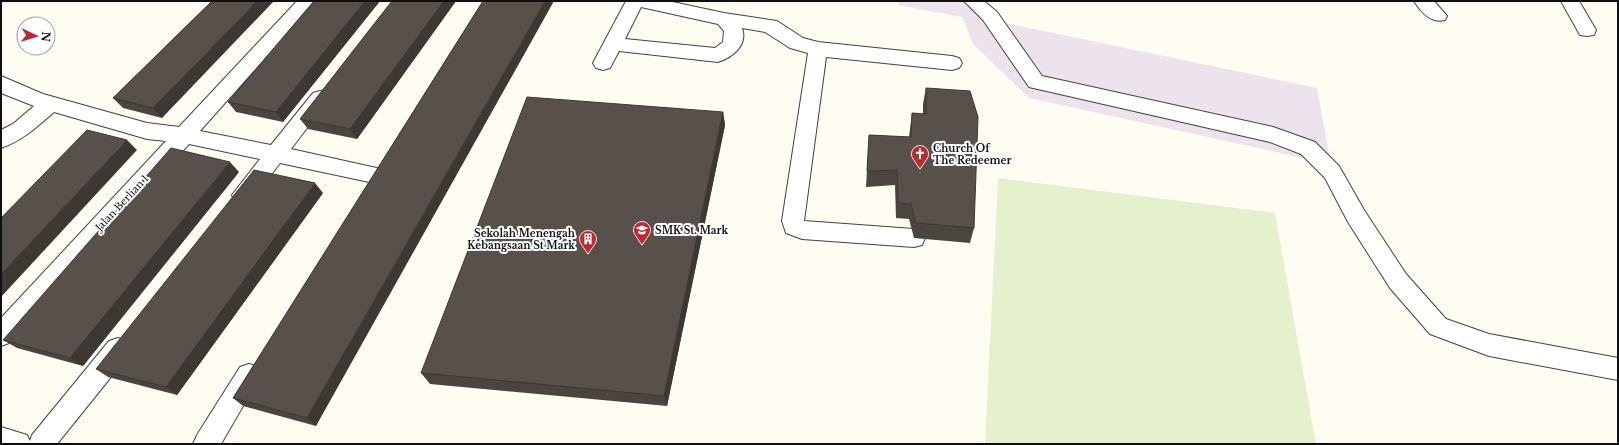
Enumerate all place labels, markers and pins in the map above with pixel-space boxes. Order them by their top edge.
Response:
place label: Church Of The Redeemer [933,142,1011,167]
church icon: Church Of The Redeemer [910,144,930,169]
school or university icon: SMK St. Mark [632,220,652,245]
place label: SMK St. Mark [655,224,729,237]
place label: Sekolah Menengah Kebangsaan St Mark [467,227,576,252]
building icon: Sekolah Menengah Kebangsaan St Mark [578,229,598,254]

